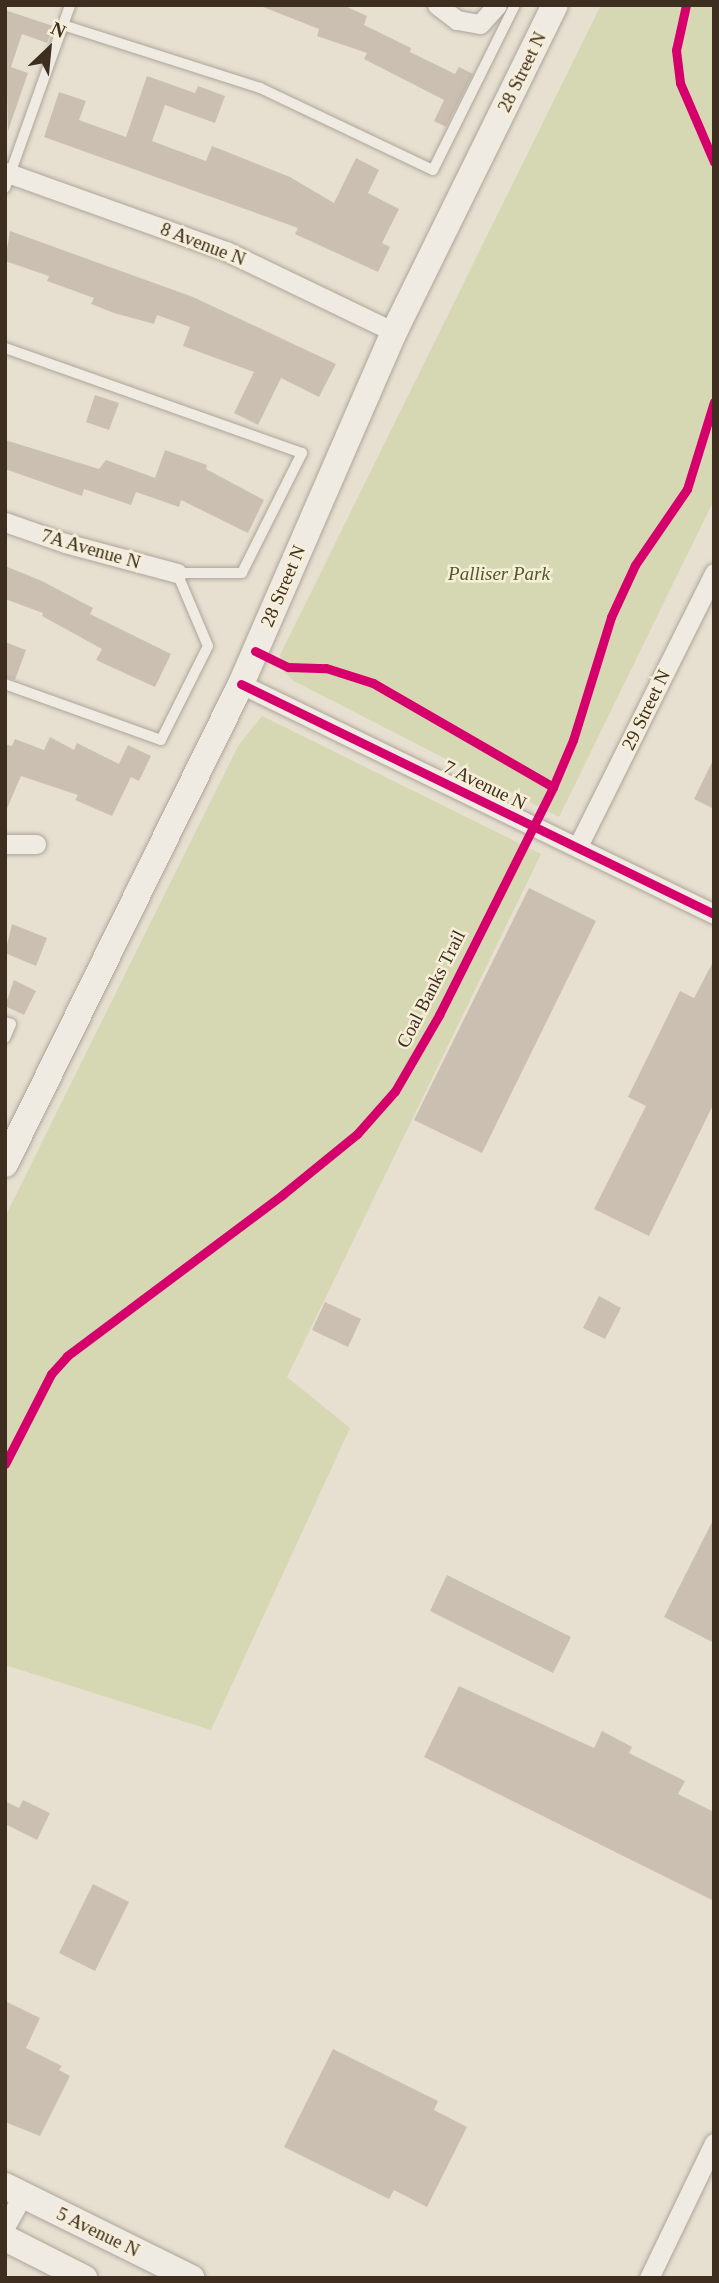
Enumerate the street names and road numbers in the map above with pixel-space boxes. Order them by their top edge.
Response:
street label: 28 Street N [493,28,551,116]
street label: 8 Avenue N [157,217,249,271]
street label: 7A Avenue N [38,524,144,574]
street label: 28 Street N [256,542,310,630]
street label: 29 Street N [617,666,675,754]
street label: 7 Avenue N [439,755,531,815]
street label: Coal Banks Trail [392,926,470,1052]
street label: 5 Avenue N [52,2202,144,2262]

